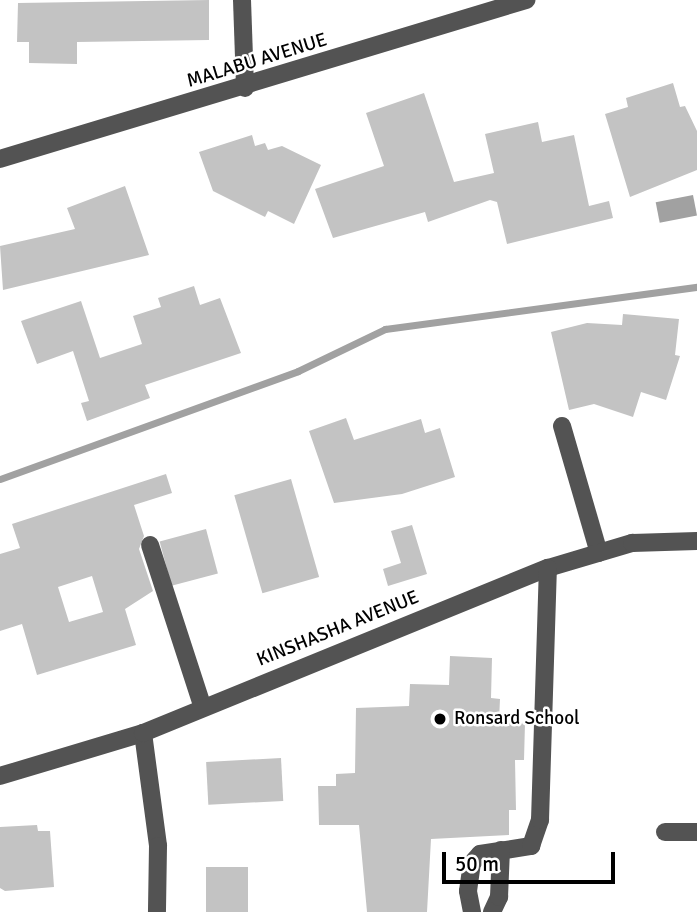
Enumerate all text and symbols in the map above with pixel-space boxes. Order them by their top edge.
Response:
street label: MALABU AVENUE [184,29,330,93]
street label: KINSHASHA AVENUE [254,586,422,672]
place label: Ronsard School [454,708,580,730]
marker: Ronsard School [432,711,448,727]
scale bar [445,838,618,882]
text: 50 m [455,851,499,877]

